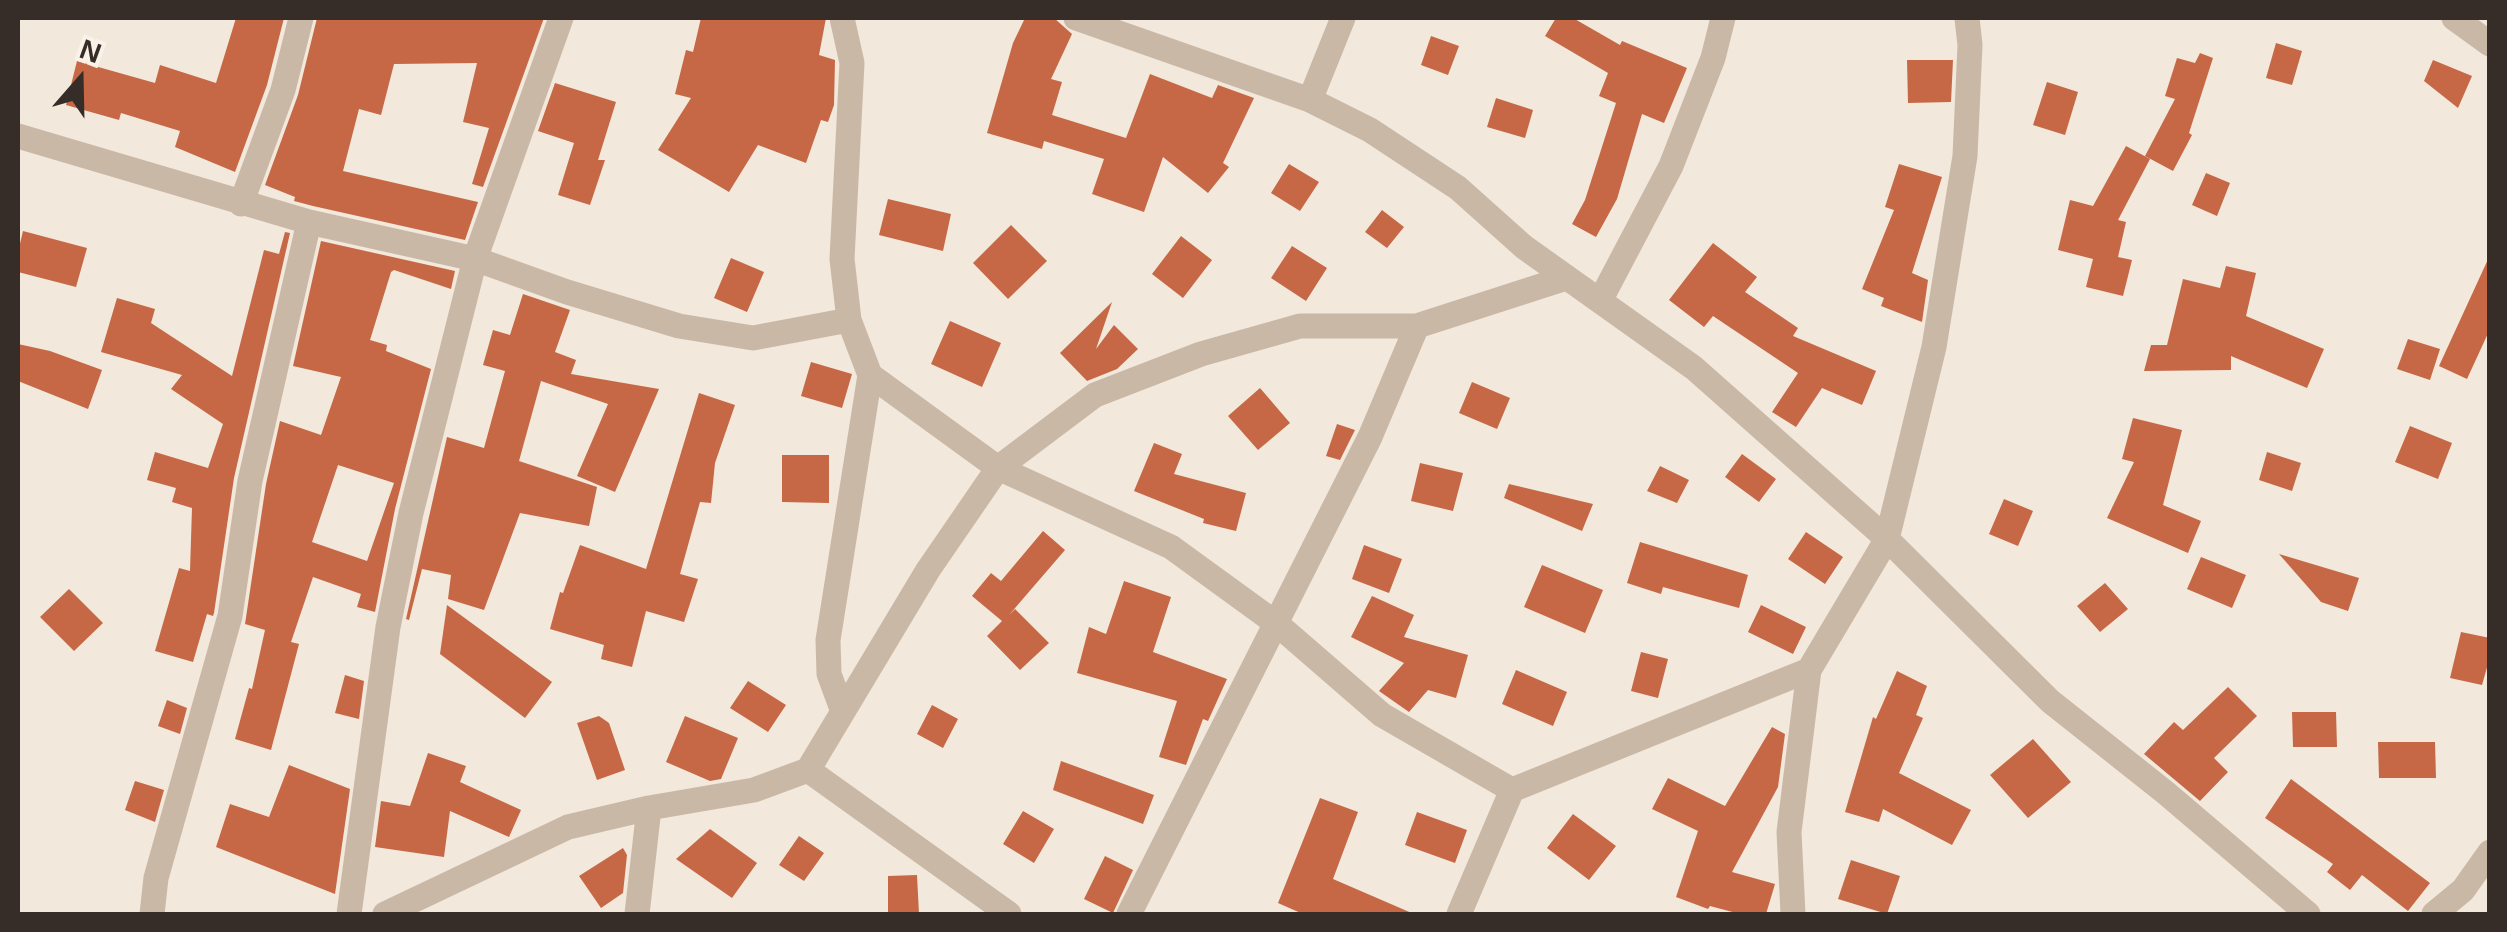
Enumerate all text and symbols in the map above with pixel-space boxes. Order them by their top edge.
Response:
north arrow [30,30,130,130]
text: N [76,33,105,69]

